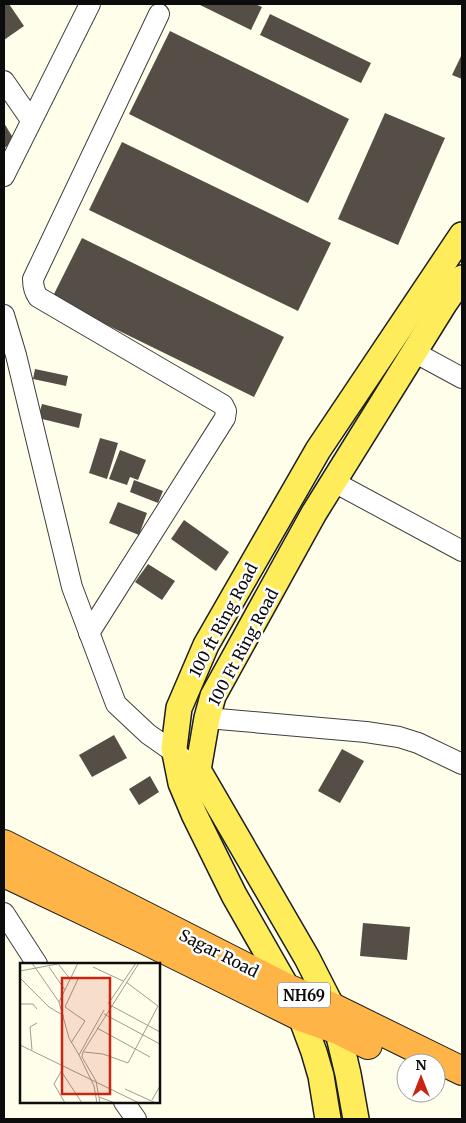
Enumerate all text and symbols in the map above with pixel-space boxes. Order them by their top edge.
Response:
street label: 100 ft Ring Road [184,559,262,681]
street label: 100 Ft Ring Road [204,585,282,709]
street label: Sagar Road [176,924,262,982]
inset map [20,963,160,1103]
road number: NH69 [278,982,330,1008]
north arrow [396,1053,446,1103]
text: N [415,1056,427,1074]

